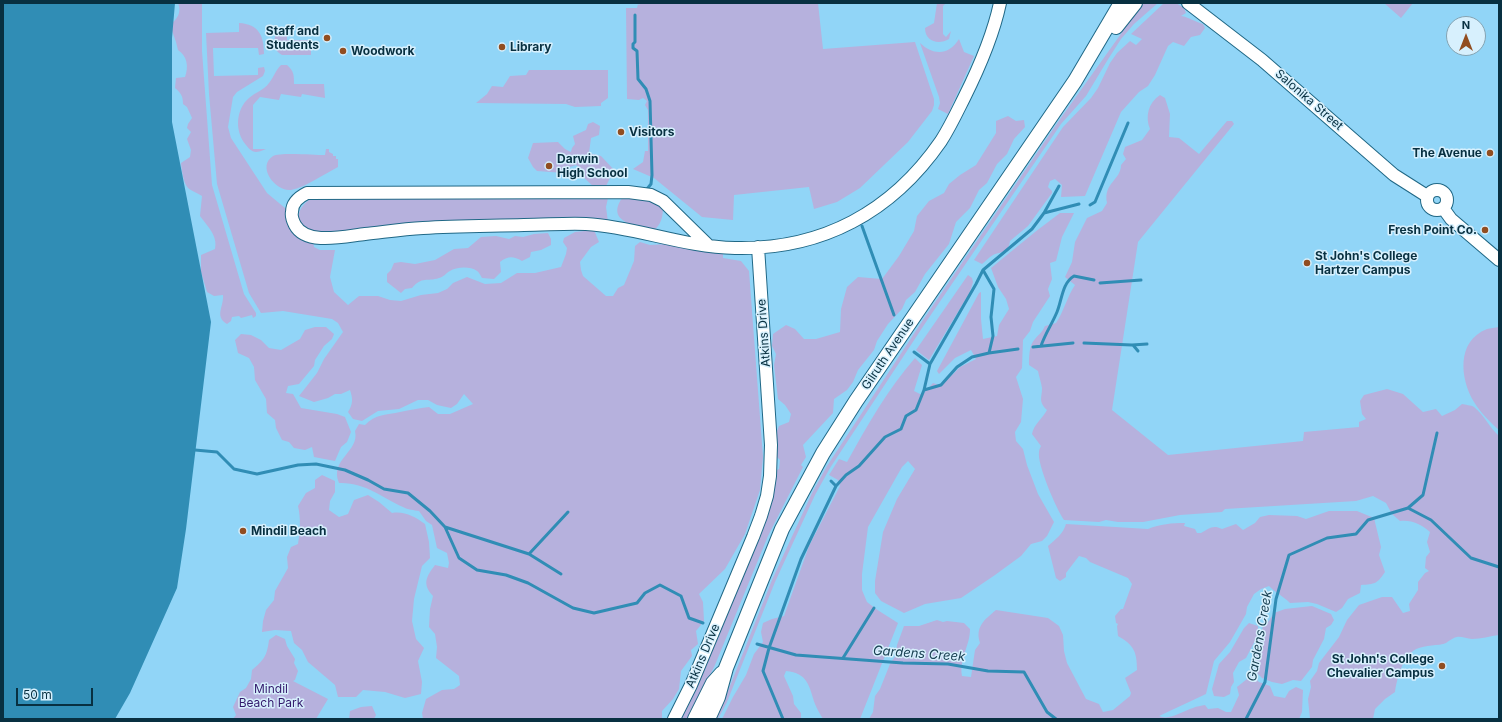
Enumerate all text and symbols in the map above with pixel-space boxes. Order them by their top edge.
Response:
north arrow [1446,16,1486,56]
text: N [1462,18,1470,32]
place label: Staff and Students [266,24,319,52]
marker: Staff and Students [322,33,332,43]
place label: Library [510,40,552,54]
marker: Library [497,42,507,52]
place label: Woodwork [351,44,415,58]
marker: Woodwork [338,46,348,56]
street label: Salonika Street [1272,67,1346,133]
place label: Visitors [629,125,674,139]
marker: Visitors [616,127,626,137]
place label: The Avenue [1412,146,1482,160]
marker: The Avenue [1485,148,1495,158]
place label: Darwin High School [557,152,627,180]
marker: Darwin High School [544,161,554,171]
place label: Fresh Point Co. [1388,223,1477,237]
marker: Fresh Point Co. [1480,225,1490,235]
place label: St John's College Hartzer Campus [1315,249,1417,277]
marker: St John's College Hartzer Campus [1302,258,1312,268]
street label: Atkins Drive [754,299,774,367]
street label: Gilruth Avenue [859,316,917,392]
place label: Mindil Beach [251,524,327,538]
marker: Mindil Beach [238,526,248,536]
water label: Gardens Creek [1244,589,1276,683]
street label: Atkins Drive [683,622,723,690]
water label: Gardens Creek [872,643,966,665]
place label: St John's College Chevalier Campus [1327,652,1434,680]
marker: St John's College Chevalier Campus [1437,661,1447,671]
scale bar [18,680,95,706]
park label: Mindil Beach Park [239,682,303,710]
text: 50 m [23,687,52,702]

